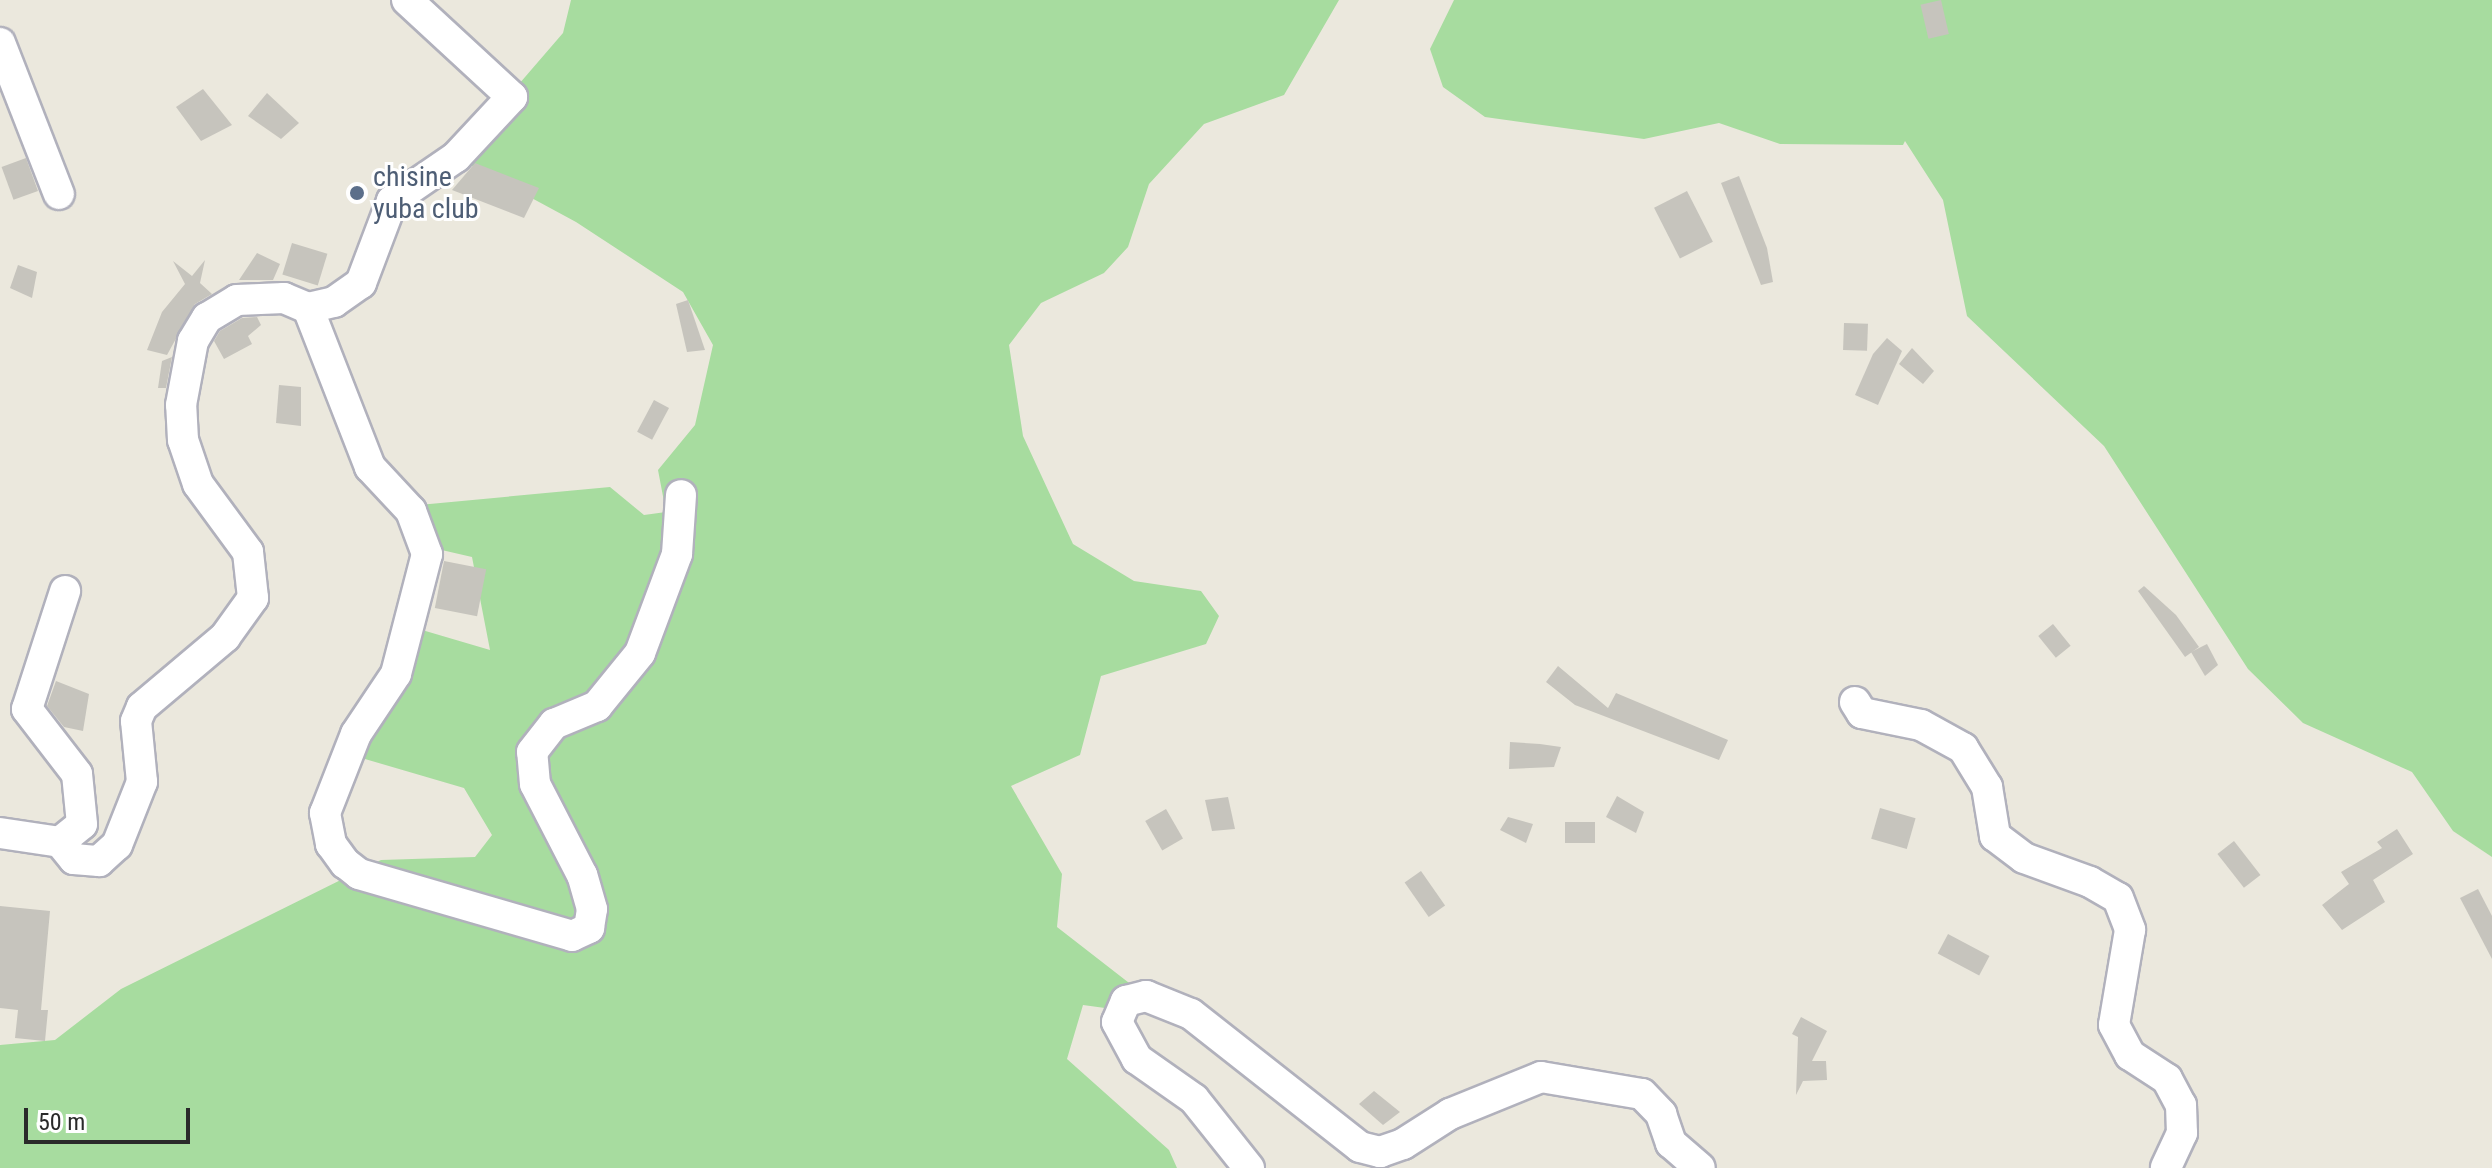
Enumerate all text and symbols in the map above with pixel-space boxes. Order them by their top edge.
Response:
place label: chisine yuba club [373,160,479,226]
marker: chisine yuba club [348,184,366,202]
scale bar [28,1092,194,1142]
text: 50 m [38,1108,85,1136]

